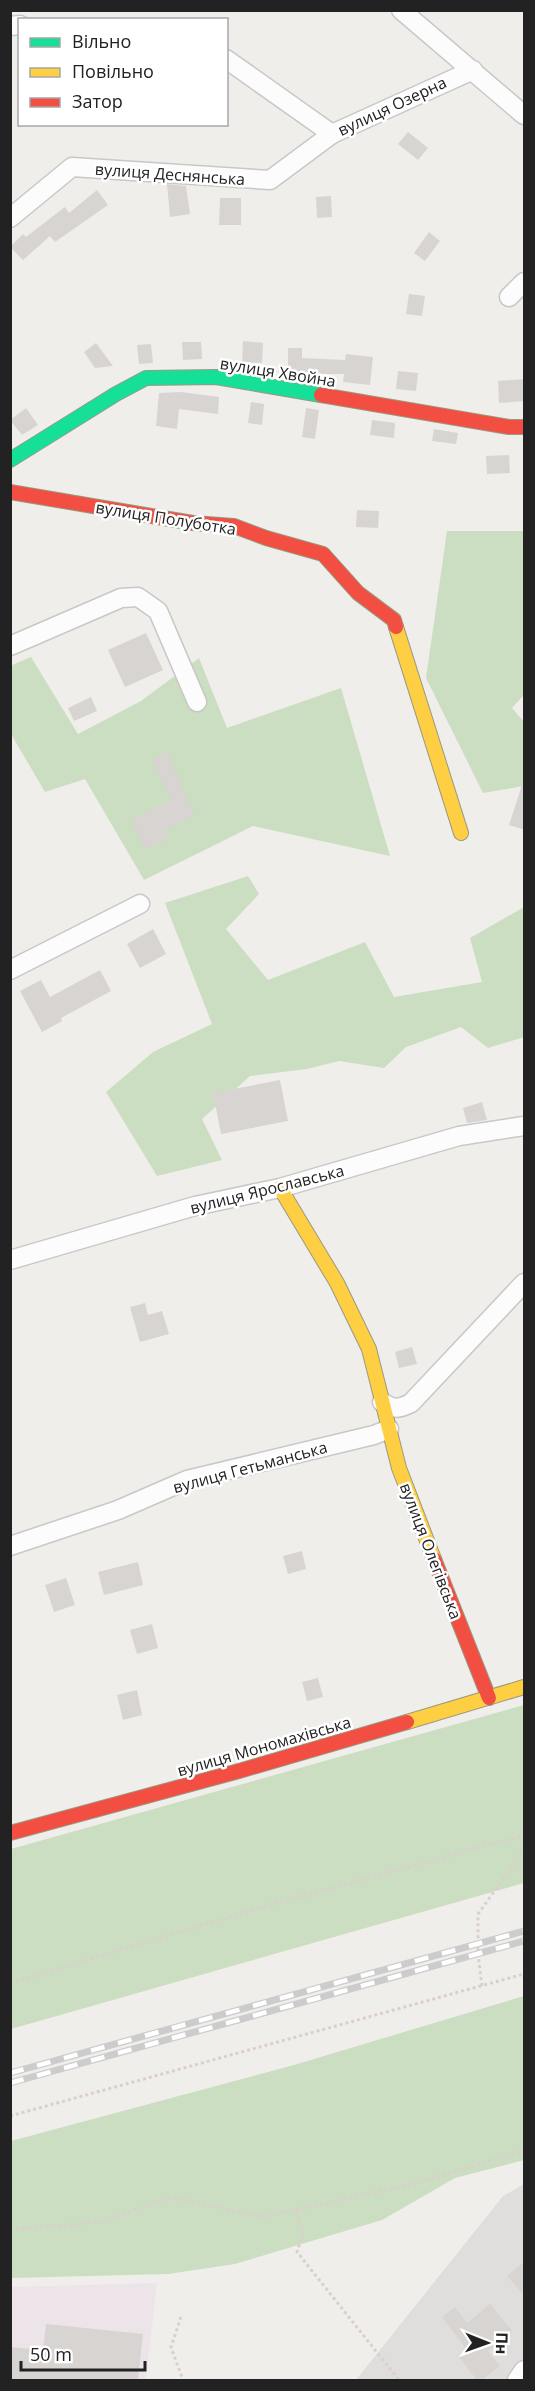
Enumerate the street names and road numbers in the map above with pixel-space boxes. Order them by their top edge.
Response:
street label: вулиця Озерна [334,71,450,141]
street label: вулиця Деснянська [94,158,246,190]
street label: вулиця Хвойна [219,352,337,392]
street label: вулиця Полуботка [94,496,238,540]
street label: вулиця Ярославська [188,1159,346,1219]
street label: вулиця Гетьманська [170,1436,330,1498]
street label: вулиця Олегівська [395,1480,467,1622]
street label: вулиця Мономахівська [175,1711,353,1781]

